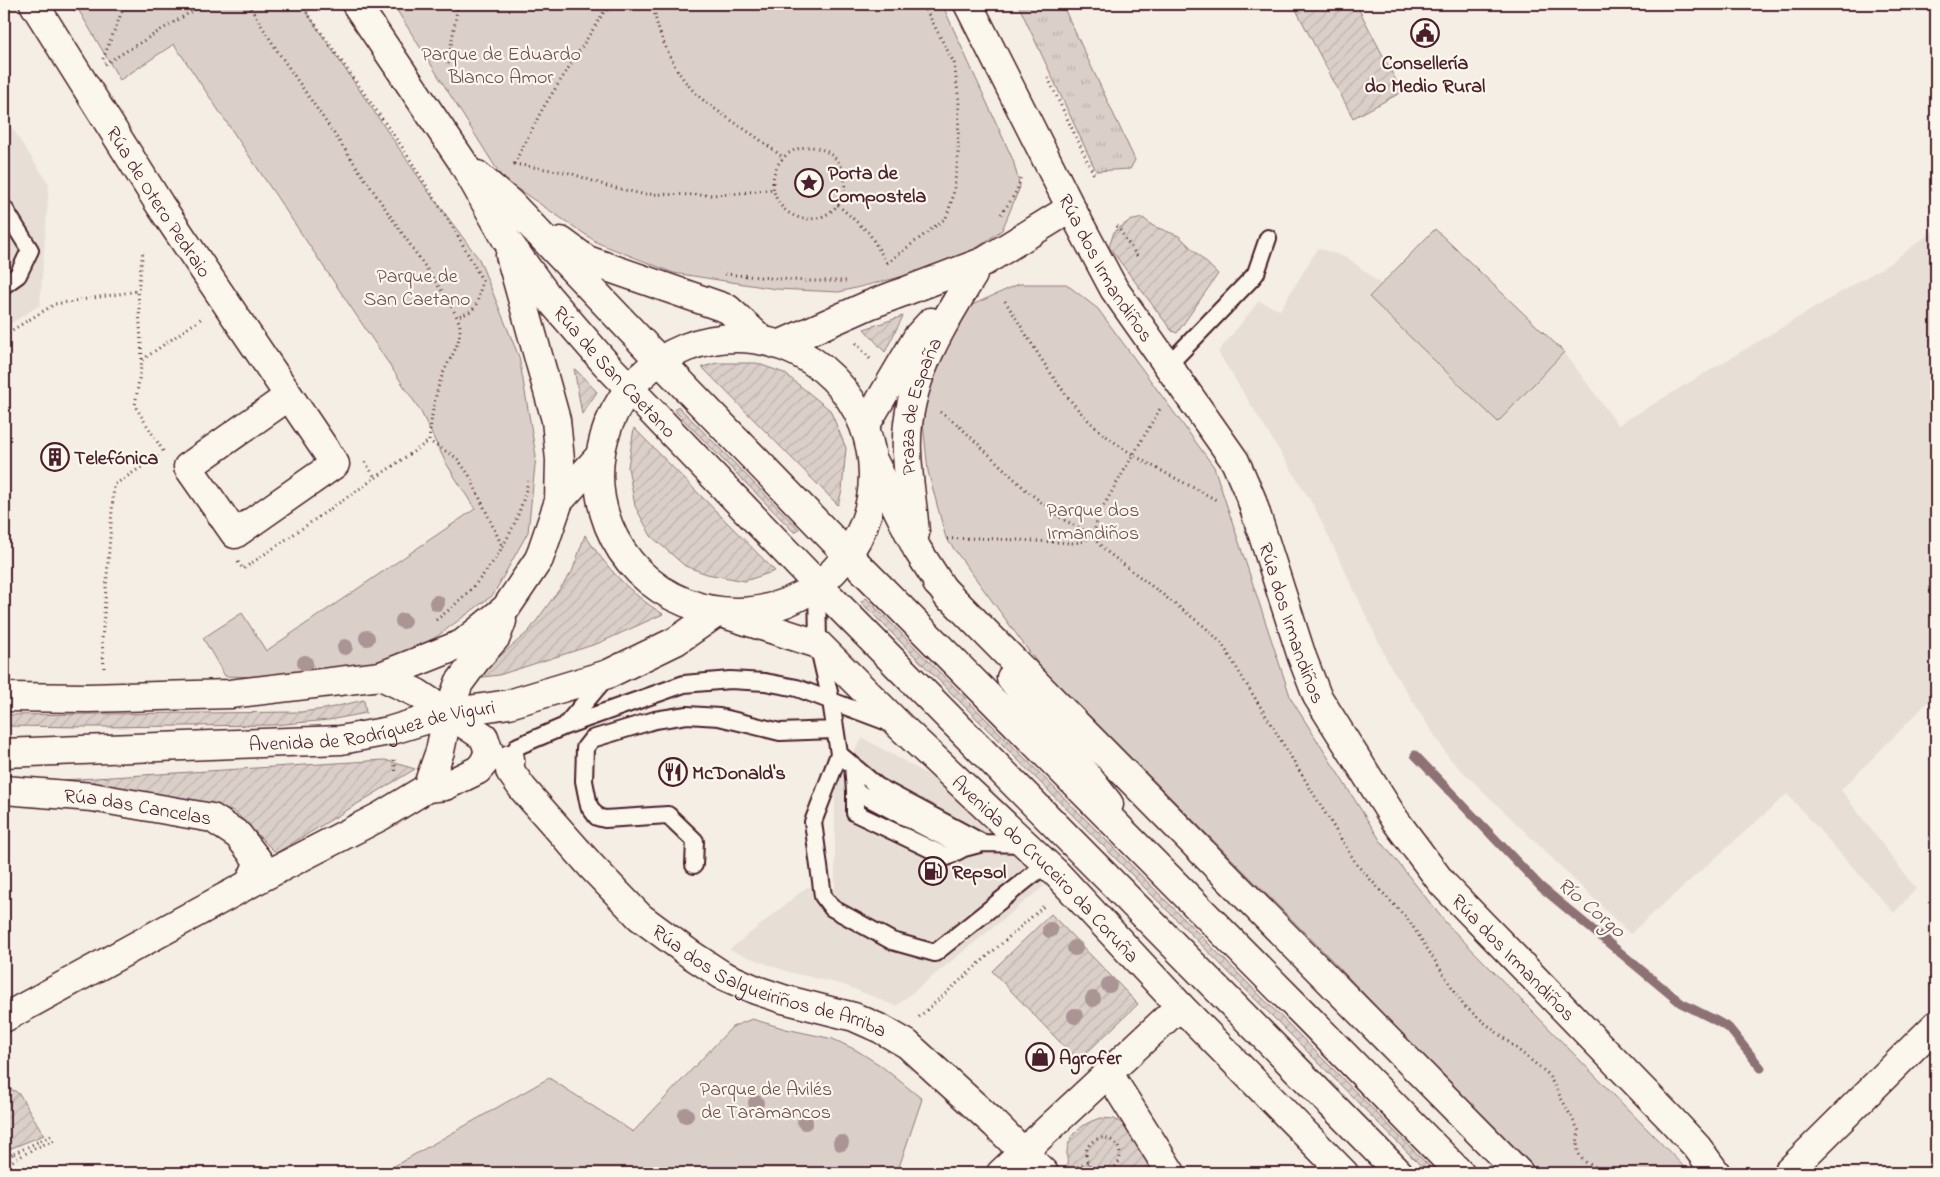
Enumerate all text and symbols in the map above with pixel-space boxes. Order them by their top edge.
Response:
public building icon: Consellería do Medio Rural [1410,18,1440,48]
park label: Parque de Eduardo Blanco Amor [421,41,581,93]
place label: Consellería do Medio Rural [1365,50,1485,102]
street label: Rúa de Otero Pedraio [97,122,217,285]
place label: Porta de Compostela [828,160,926,212]
place icon: Porta de Compostela [794,168,824,198]
street label: Rúa dos Irmandiños [1049,190,1159,349]
park label: Parque de San Caetano [363,263,471,315]
street label: Rúa de San Caetano [545,301,682,446]
street label: Praza de España [895,333,951,476]
building icon: Telefónica [40,442,70,472]
place label: Telefónica [74,445,159,474]
park label: Parque dos Irmandiños [1047,497,1139,549]
street label: Rúa dos Irmandiños [1249,539,1330,710]
street label: Avenida de Rodríguez de Viguri [248,694,497,761]
restaurant icon: McDonald's [658,757,688,787]
place label: McDonald's [692,760,786,789]
street label: Avenida do Cruceiro da Coruña [944,770,1145,970]
street label: Rúa das Cancelas [63,783,214,835]
fuel station icon: Repsol [918,856,948,886]
place label: Repsol [952,859,1006,888]
water label: Río Corgo [1549,871,1632,947]
street label: Rúa dos Irmandiños [1443,889,1581,1029]
street label: Rúa dos Salgueiriños de Arriba [645,918,891,1047]
shop icon: Agrofer [1025,1042,1055,1072]
place label: Agrofer [1059,1045,1122,1075]
park label: Parque de Avilés de Taramancos [700,1076,832,1128]

